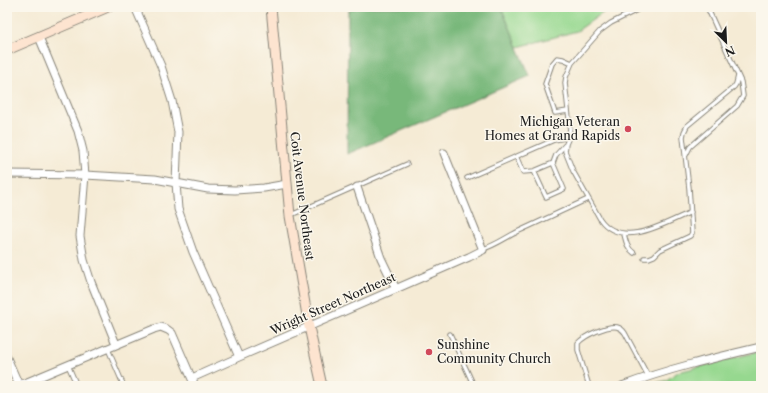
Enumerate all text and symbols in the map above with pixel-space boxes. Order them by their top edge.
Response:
north arrow [706,22,746,62]
text: N [722,43,737,60]
place label: Michigan Veteran Homes at Grand Rapids [485,114,620,143]
marker: Michigan Veteran Homes at Grand Rapids [623,124,633,134]
street label: Coit Avenue Northeast [287,131,318,262]
street label: Wright Street Northeast [267,269,398,338]
place label: Sunshine Community Church [437,337,552,366]
marker: Sunshine Community Church [424,347,434,357]

